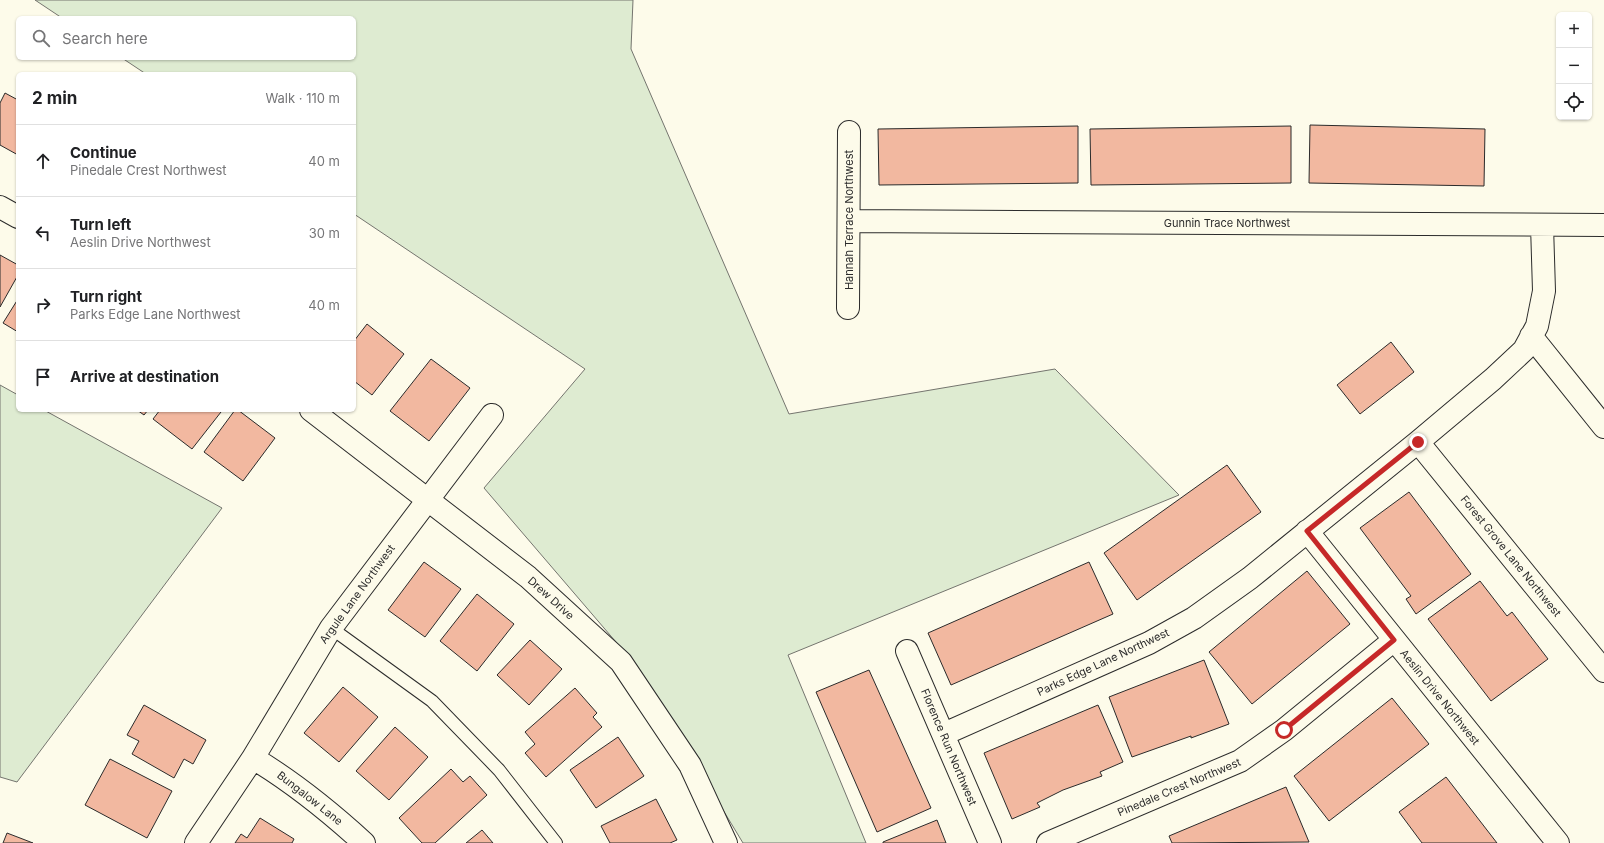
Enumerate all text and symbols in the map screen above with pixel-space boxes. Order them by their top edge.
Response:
map controls [1556,12,1592,120]
button: + [1556,12,1592,48]
search box [16,16,356,60]
icon: search [30,27,52,49]
text: Search here [62,29,148,48]
button: − [1556,48,1592,84]
button: locate [1556,84,1592,120]
text: 2 min [32,88,77,108]
text: Walk · 110 m [265,90,340,106]
text: Continue [70,143,137,162]
icon: ahead [32,150,54,172]
street label: Hannah Terrace Northwest [842,150,856,290]
text: 40 m [308,153,340,169]
text: Pinedale Crest Northwest [70,162,227,178]
text: Turn left [70,215,131,234]
street label: Gunnin Trace Northwest [1164,216,1291,230]
icon: left [32,222,54,244]
text: 30 m [309,225,340,241]
text: Aeslin Drive Northwest [70,234,211,250]
text: Turn right [70,287,142,306]
icon: right [32,294,54,316]
text: 40 m [308,297,340,313]
text: Parks Edge Lane Northwest [70,306,241,322]
icon: arrive [32,366,54,388]
text: Arrive at destination [70,367,219,386]
route end [1409,433,1427,451]
street label: Forest Grove Lane Northwest [1458,493,1564,620]
street label: Argule Lane Northwest [316,541,398,646]
street label: Drew Drive [525,574,577,622]
street label: Parks Edge Lane Northwest [1035,625,1172,699]
street label: Aeslin Drive Northwest [1397,646,1483,748]
street label: Florence Run Northwest [918,686,980,808]
route start [1275,721,1293,739]
street label: Pinedale Crest Northwest [1115,755,1243,819]
street label: Bungalow Lane [274,768,346,828]

